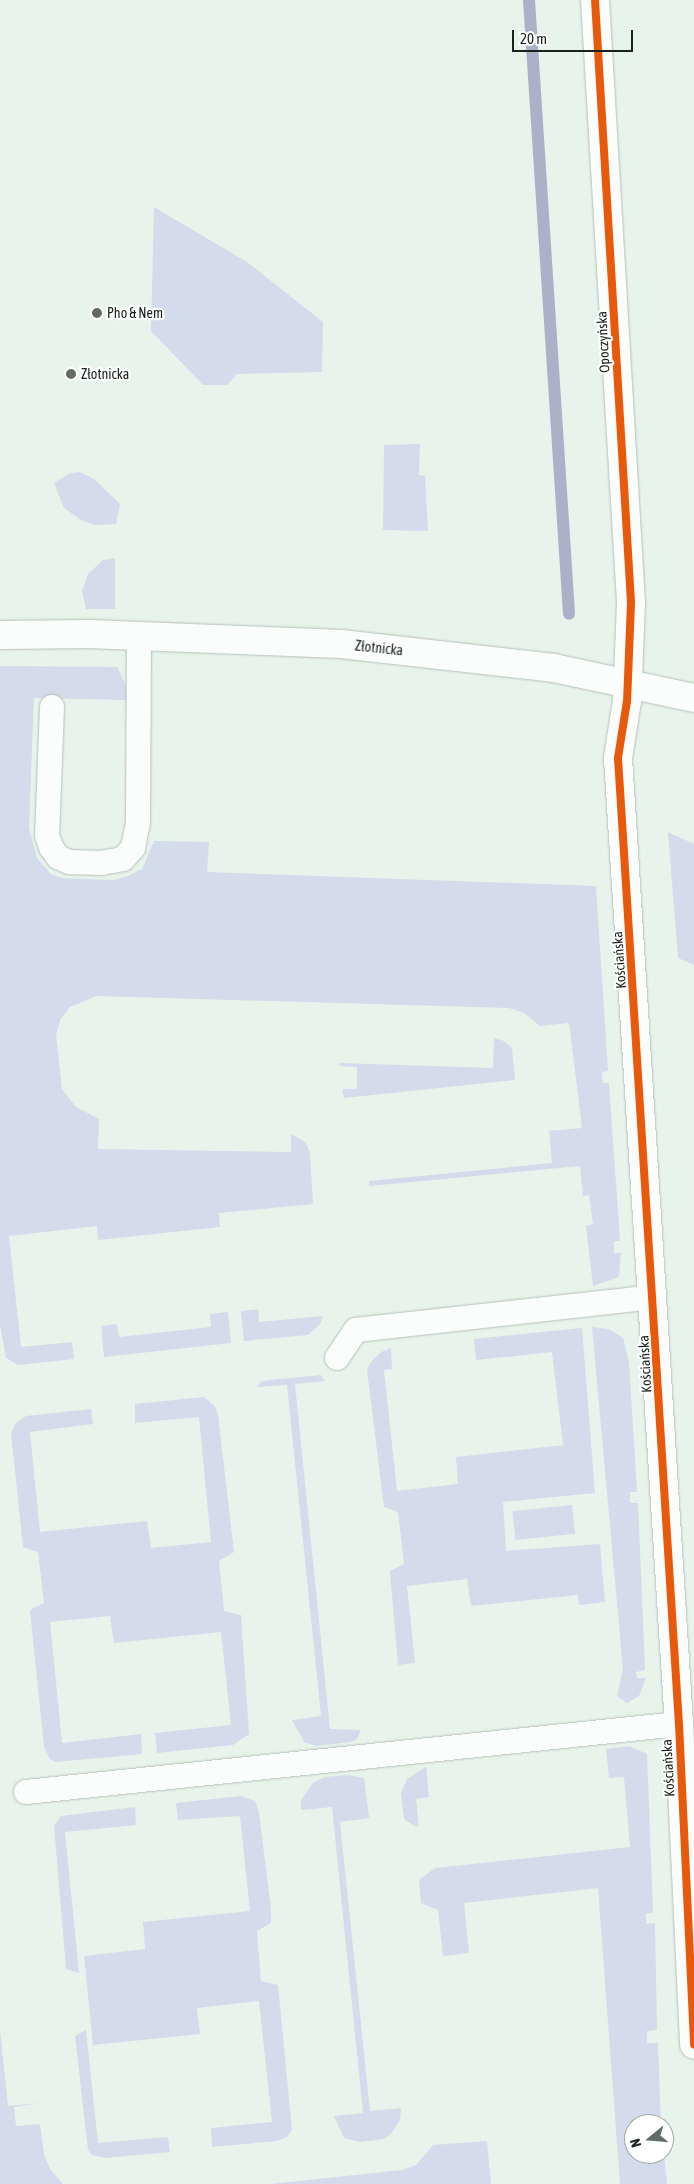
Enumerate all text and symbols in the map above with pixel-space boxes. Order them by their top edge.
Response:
scale bar [514,20,635,52]
text: 20 m [520,30,547,47]
place label: Pho & Nem [107,305,163,321]
marker: Pho & Nem [91,307,103,319]
street label: Opoczyńska [593,311,613,373]
place label: Złotnicka [81,366,129,382]
marker: Złotnicka [65,368,77,380]
street label: Złotnicka [354,637,404,659]
street label: Kościańska [609,931,629,989]
street label: Kościańska [635,1335,655,1393]
street label: Kościańska [658,1739,678,1797]
north arrow [624,2114,674,2164]
text: N [627,2137,644,2149]

